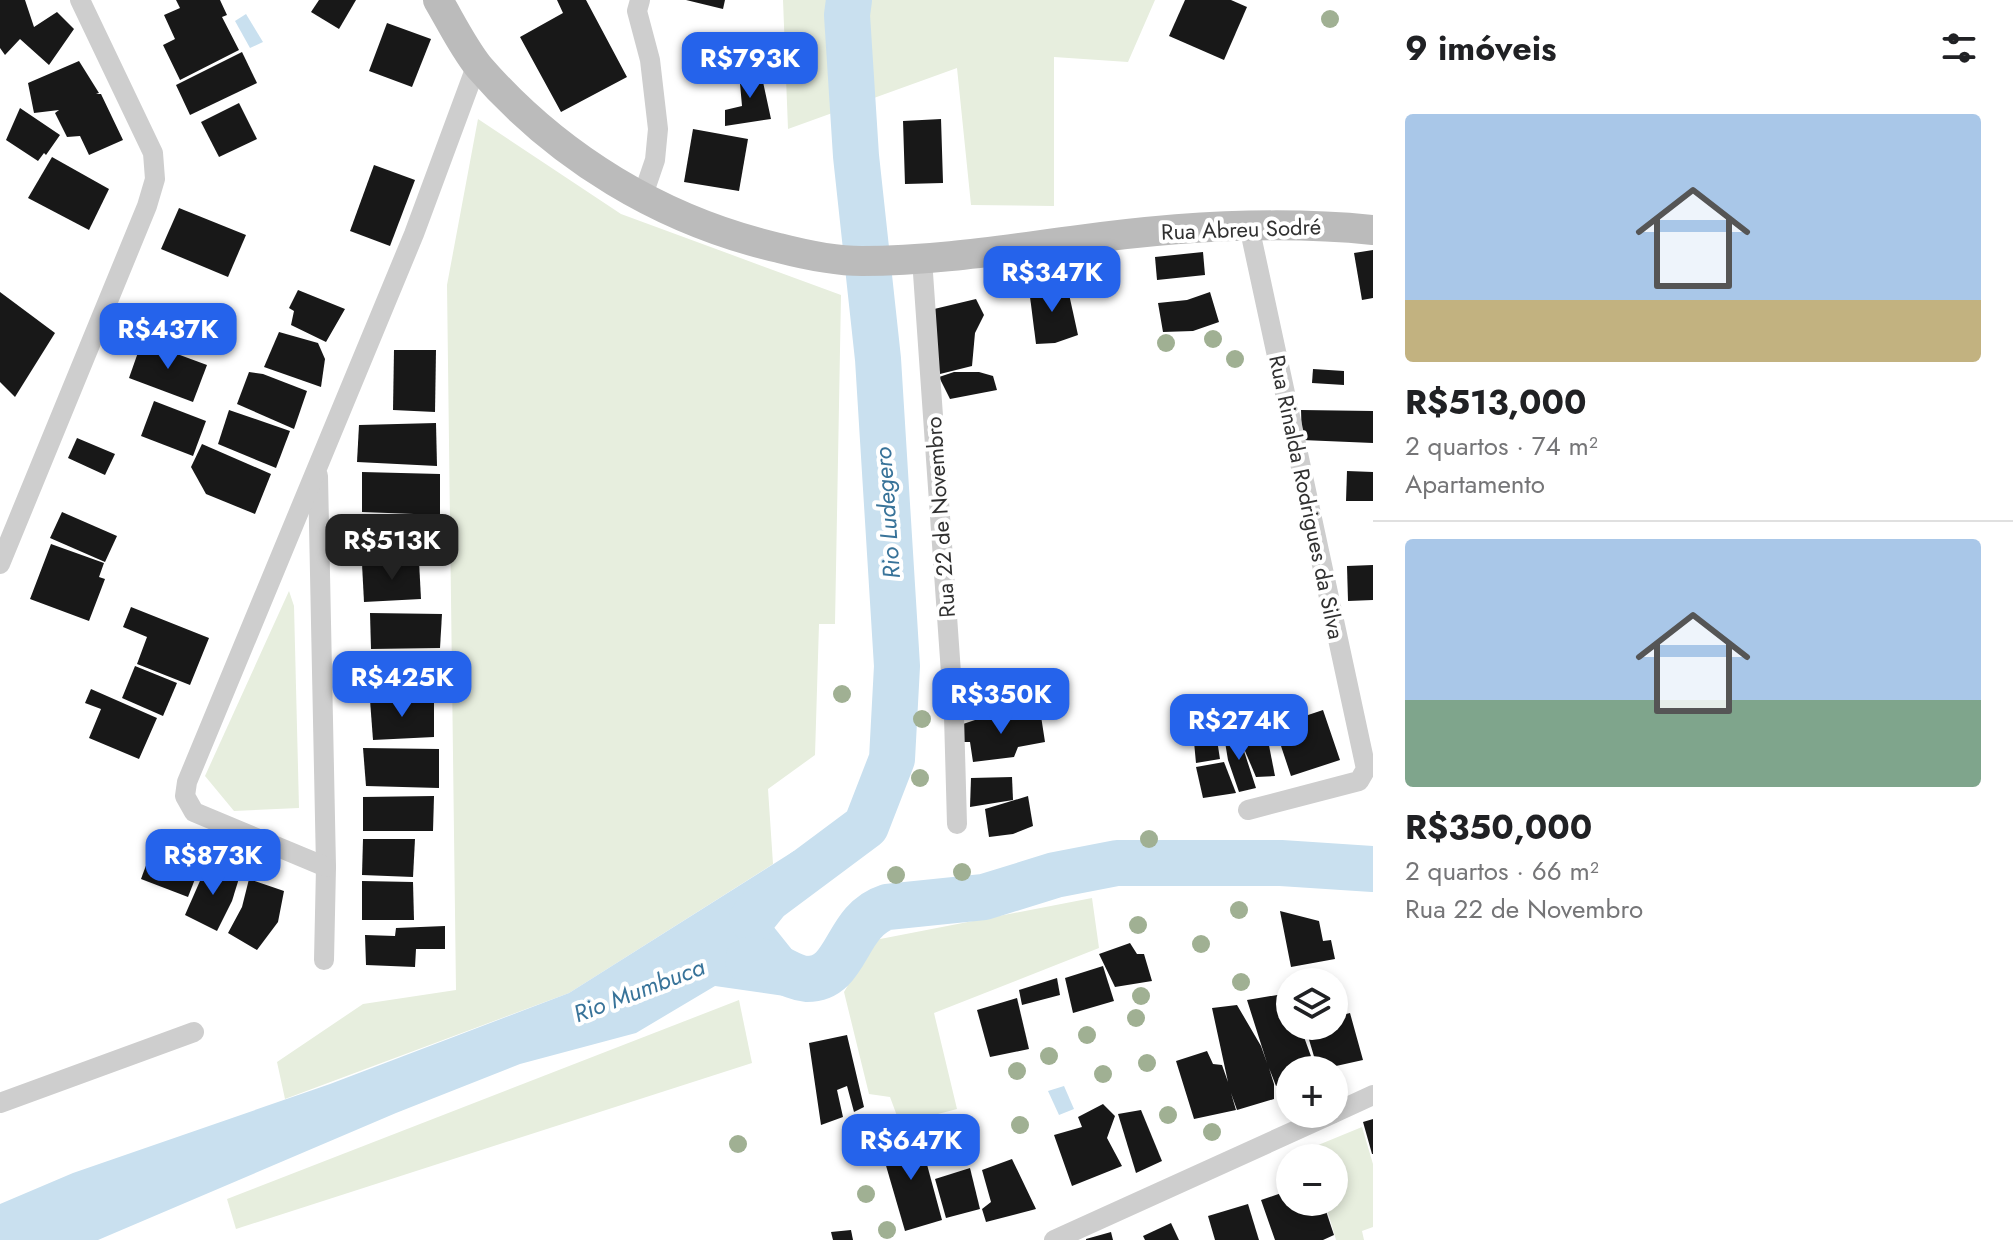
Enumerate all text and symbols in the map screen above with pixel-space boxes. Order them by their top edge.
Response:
text: 9 imóveis [1405,24,1557,73]
icon: filters [1937,26,1981,70]
pin: R$793K [685,32,815,100]
text: R$793K [700,39,800,77]
icon: home [1621,166,1765,310]
street label: Rua Abreu Sodré [1161,210,1321,248]
pin: R$347K [987,246,1117,314]
text: R$347K [1001,253,1103,291]
pin: R$437K [103,303,233,371]
text: R$437K [118,310,218,348]
street label: Rua Rinalda Rodrigues da Silva [1261,352,1353,642]
text: R$513,000 [1405,378,1587,427]
street label: Rua 22 de Novembro [917,415,963,619]
text: 2 quartos · 74 m² [1405,427,1598,465]
water label: Rio Ludegero [865,446,909,580]
text: Apartamento [1405,465,1545,503]
pin: R$513K [327,514,457,582]
text: R$513K [343,521,441,559]
icon: home [1621,591,1765,735]
pin: R$425K [337,651,467,719]
text: R$425K [350,658,454,696]
pin: R$350K [936,668,1066,736]
text: R$350K [950,675,1052,713]
pin: R$274K [1174,694,1304,762]
text: R$274K [1188,701,1290,739]
text: R$350,000 [1405,803,1592,852]
pin: R$873K [148,829,278,897]
text: R$873K [164,836,262,874]
text: 2 quartos · 66 m² [1405,852,1599,890]
text: Rua 22 de Novembro [1405,890,1643,928]
water label: Rio Mumbuca [568,949,710,1031]
map controls [1276,968,1348,1216]
button: layers [1276,968,1348,1040]
button: + [1276,1056,1348,1128]
pin: R$647K [846,1114,976,1182]
text: R$647K [860,1121,962,1159]
button: − [1276,1144,1348,1216]

